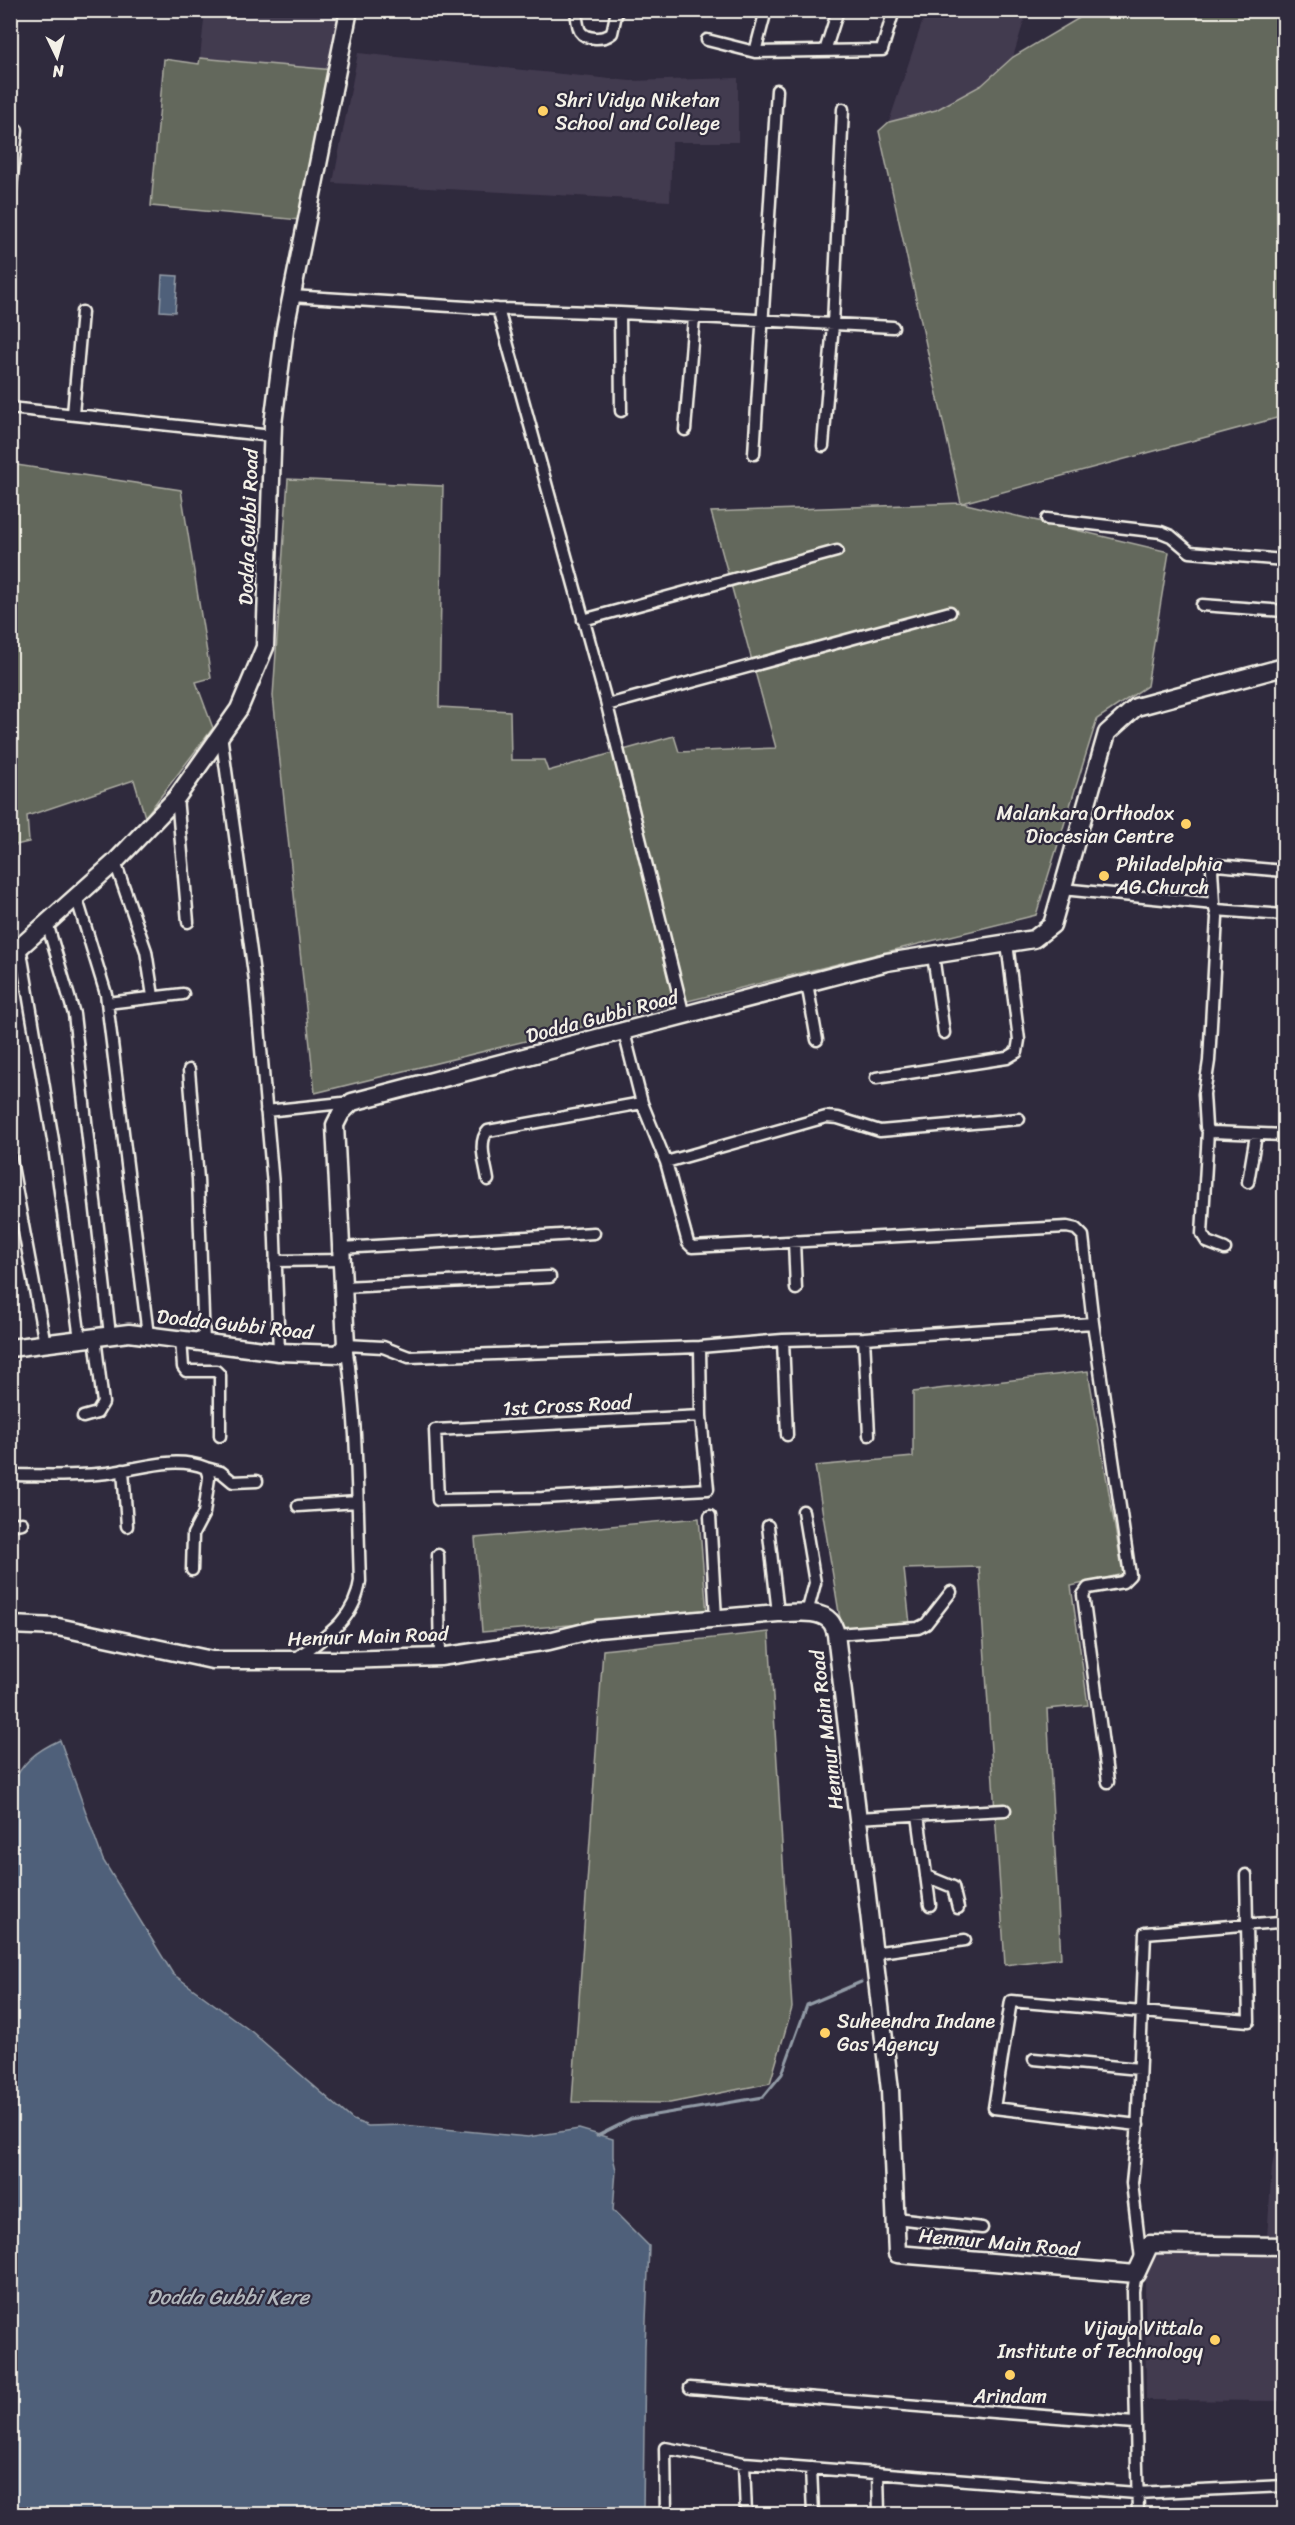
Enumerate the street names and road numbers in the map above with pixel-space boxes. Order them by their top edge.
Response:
street label: Dodda Gubbi Road [228,447,269,606]
street label: Dodda Gubbi Road [522,979,684,1054]
street label: Dodda Gubbi Road [155,1299,316,1350]
street label: 1st Cross Road [502,1385,634,1426]
street label: Hennur Main Road [287,1616,450,1657]
street label: Hennur Main Road [799,1647,854,1812]
street label: Hennur Main Road [917,2218,1082,2267]

